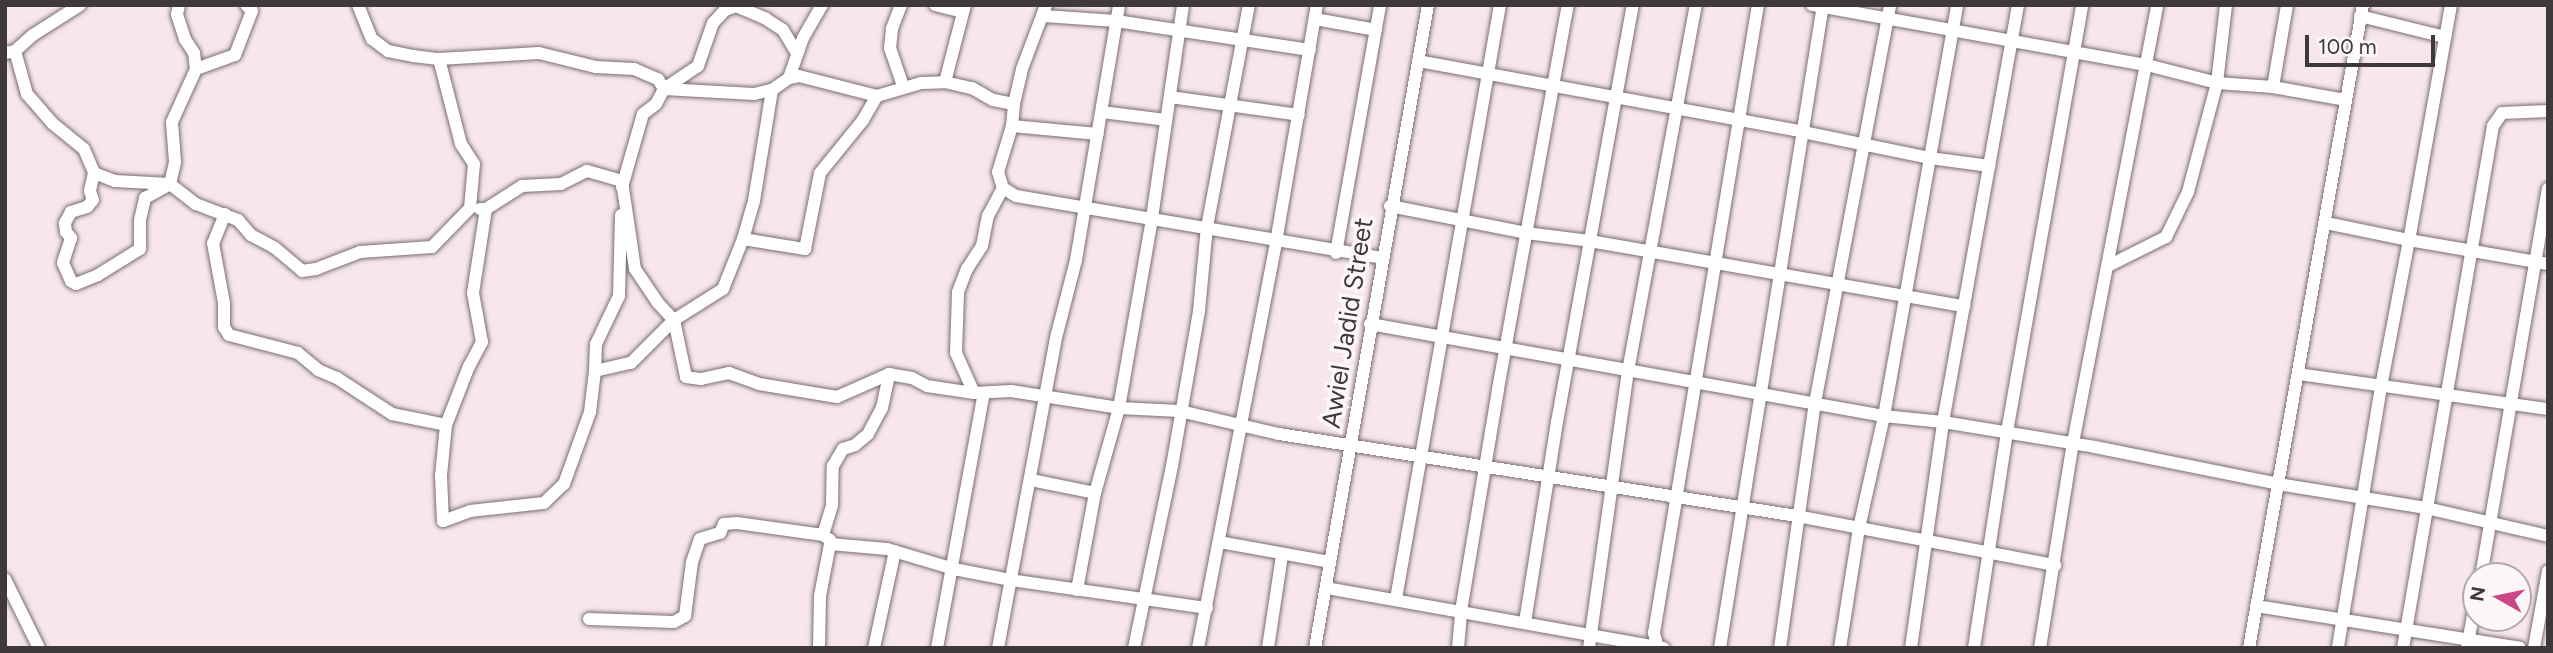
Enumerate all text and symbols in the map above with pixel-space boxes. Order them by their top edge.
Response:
scale bar [2308,21,2438,65]
text: 100 m [2318,34,2377,59]
street label: Awiel Jadid Street [1316,216,1380,430]
north arrow [2462,562,2532,632]
text: N [2465,585,2490,603]

